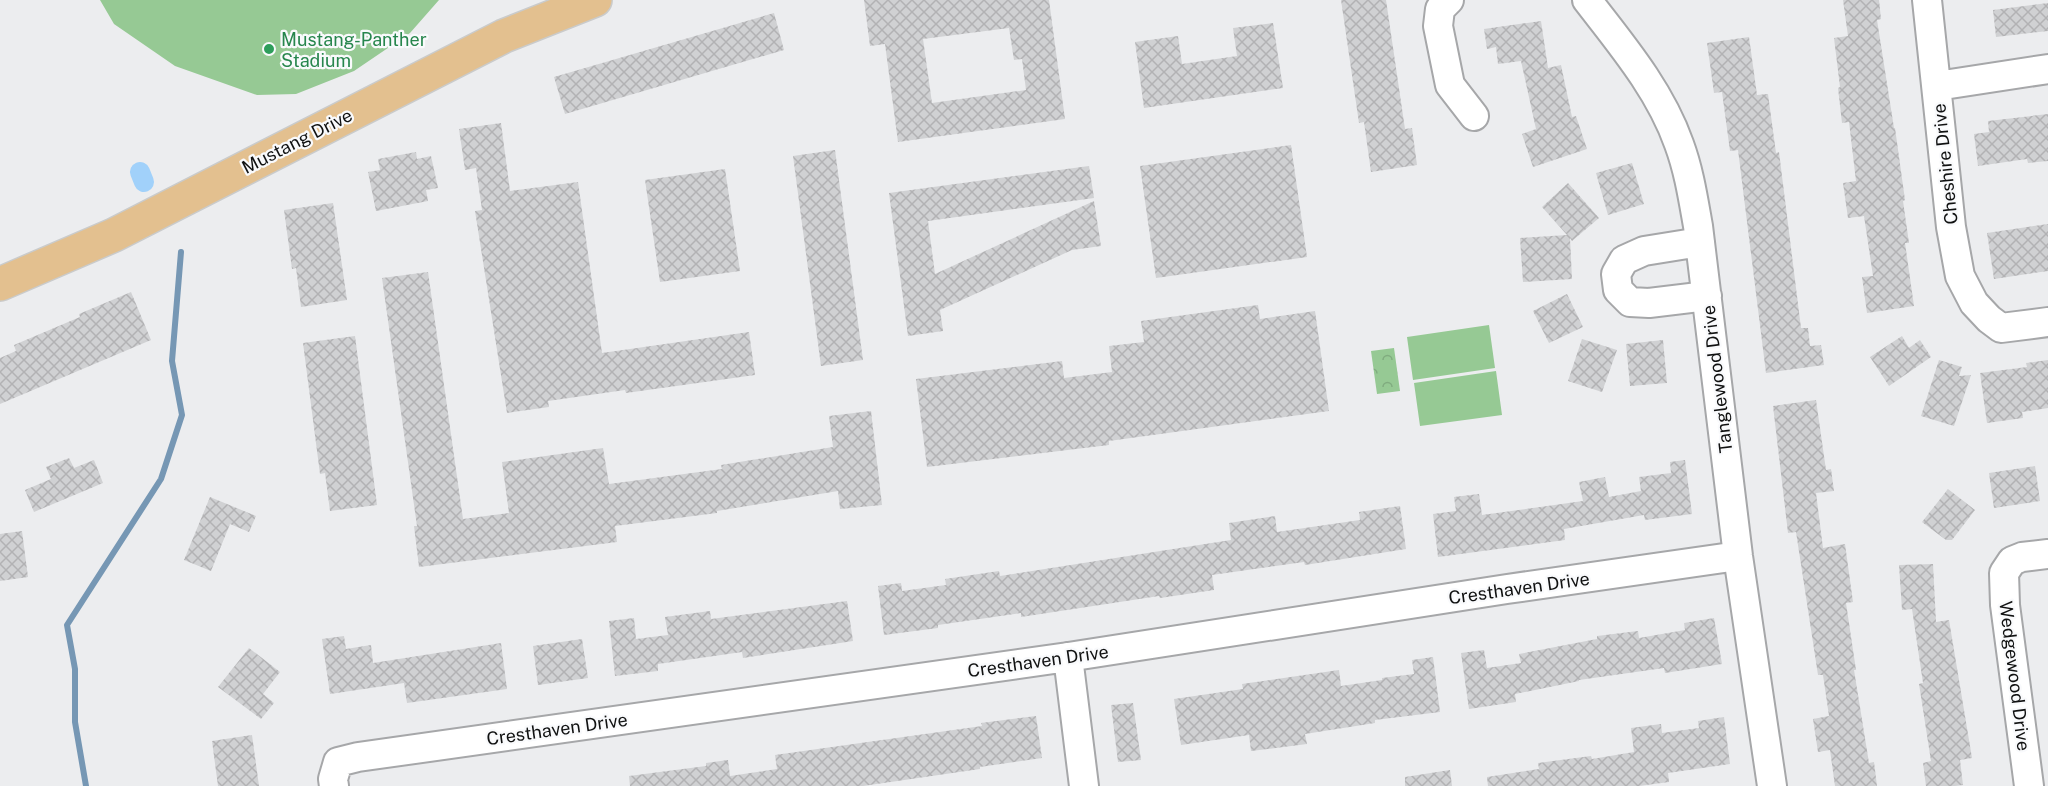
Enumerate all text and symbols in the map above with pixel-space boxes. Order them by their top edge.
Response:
place label: Mustang-Panther Stadium [281,29,427,71]
marker: Mustang-Panther Stadium [262,42,276,56]
street label: Cheshire Drive [1928,103,1962,225]
street label: Mustang Drive [238,104,356,178]
street label: Tanglewood Drive [1698,304,1736,454]
street label: Cresthaven Drive [1447,568,1591,608]
street label: Wedgewood Drive [1995,600,2035,752]
street label: Cresthaven Drive [966,641,1110,681]
street label: Cresthaven Drive [485,709,629,749]

